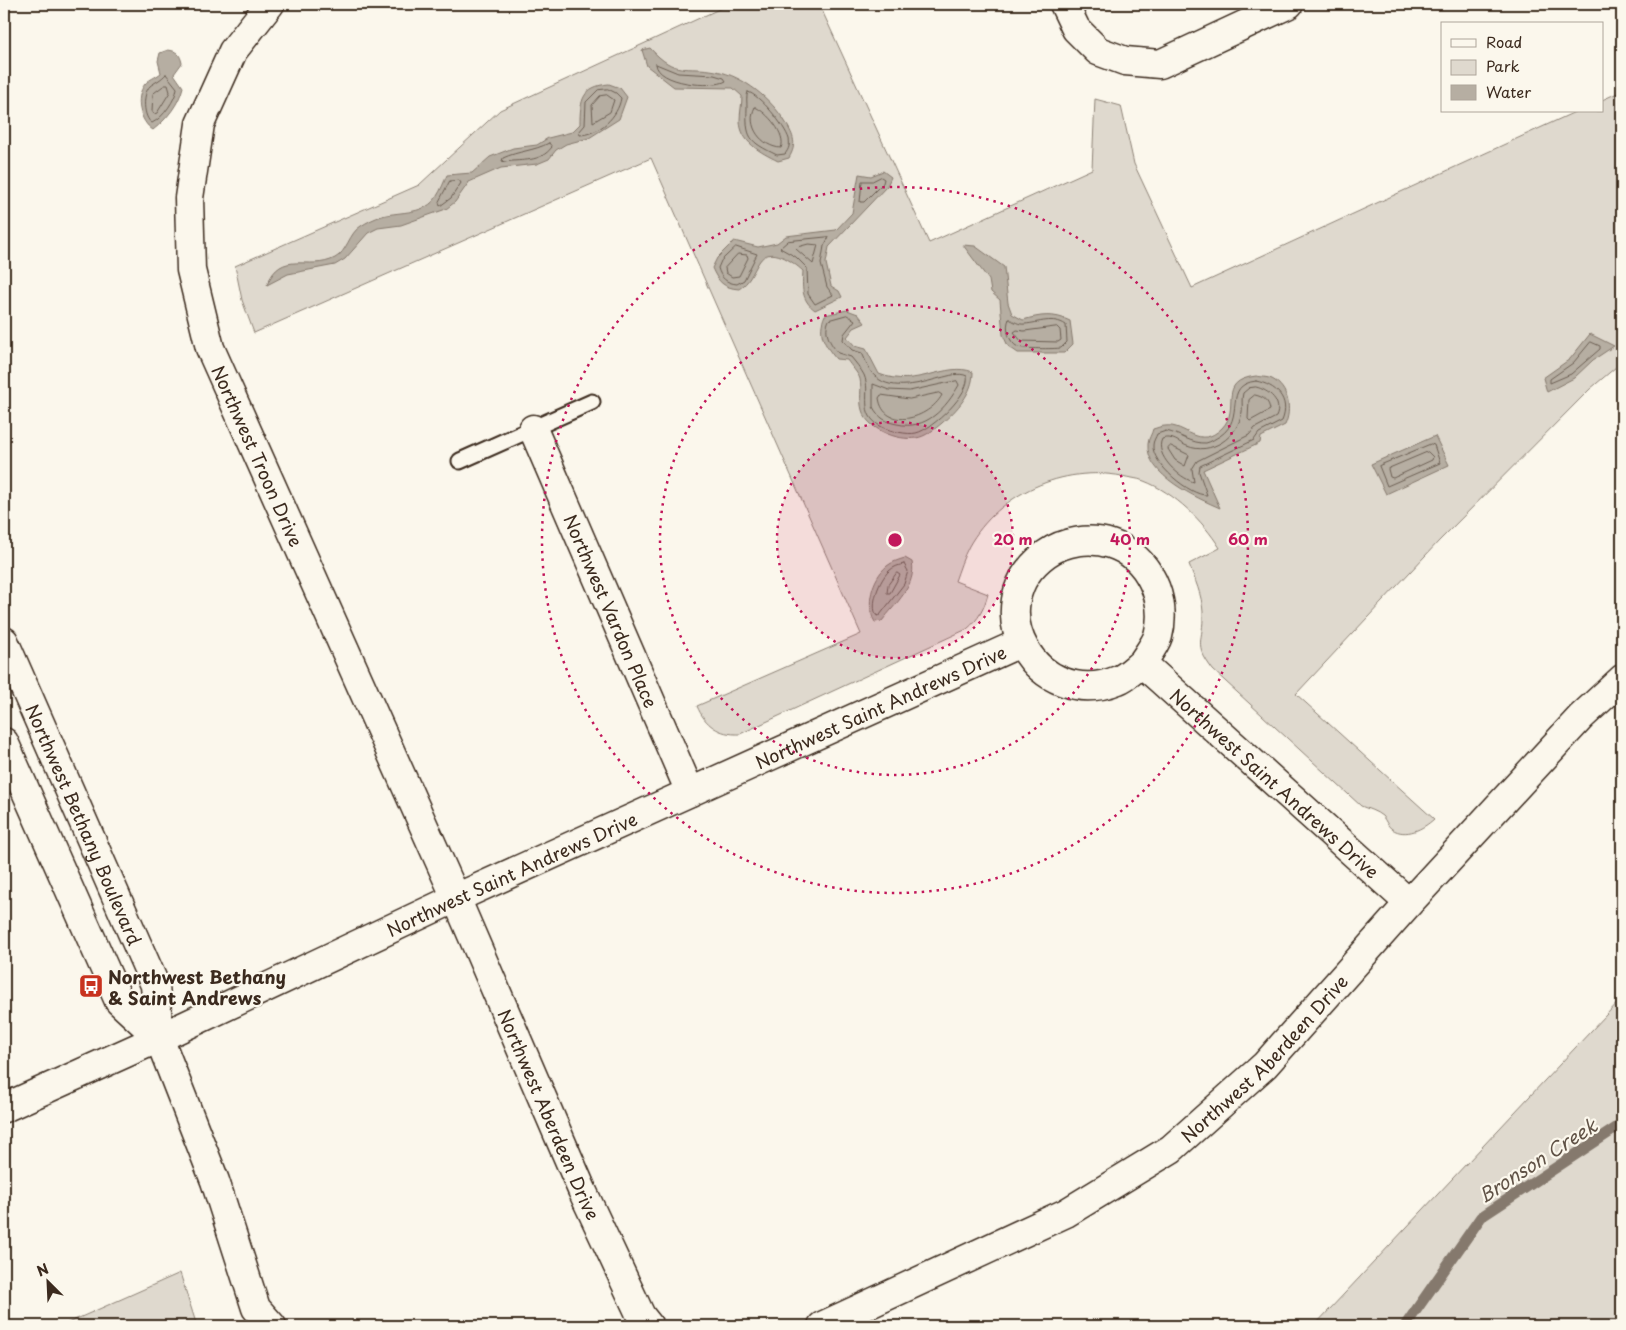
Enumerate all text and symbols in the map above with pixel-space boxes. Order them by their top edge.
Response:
legend [1441,22,1604,112]
text: Road [1486,30,1522,53]
text: Park [1486,54,1520,77]
text: Water [1486,80,1531,103]
street label: Northwest Troon Drive [206,361,311,551]
street label: Northwest Vardon Place [558,510,665,712]
text: 20 m [994,527,1032,550]
text: 40 m [1110,527,1150,550]
text: 60 m [1228,527,1268,550]
centre of rings [886,531,904,549]
street label: Northwest Saint Andrews Drive [750,638,1010,775]
street label: Northwest Saint Andrews Drive [1165,681,1386,884]
street label: Northwest Bethany Boulevard [20,699,149,949]
street label: Northwest Saint Andrews Drive [382,805,641,943]
place label: Northwest Bethany & Saint Andrews [108,963,286,1011]
street label: Northwest Aberdeen Drive [1174,968,1353,1148]
bus stop icon: Northwest Bethany & Saint Andrews [78,973,104,999]
street label: Northwest Aberdeen Drive [492,1004,607,1224]
water label: Bronson Creek [1472,1110,1603,1209]
north arrow [22,1258,72,1308]
text: N [33,1258,52,1282]

